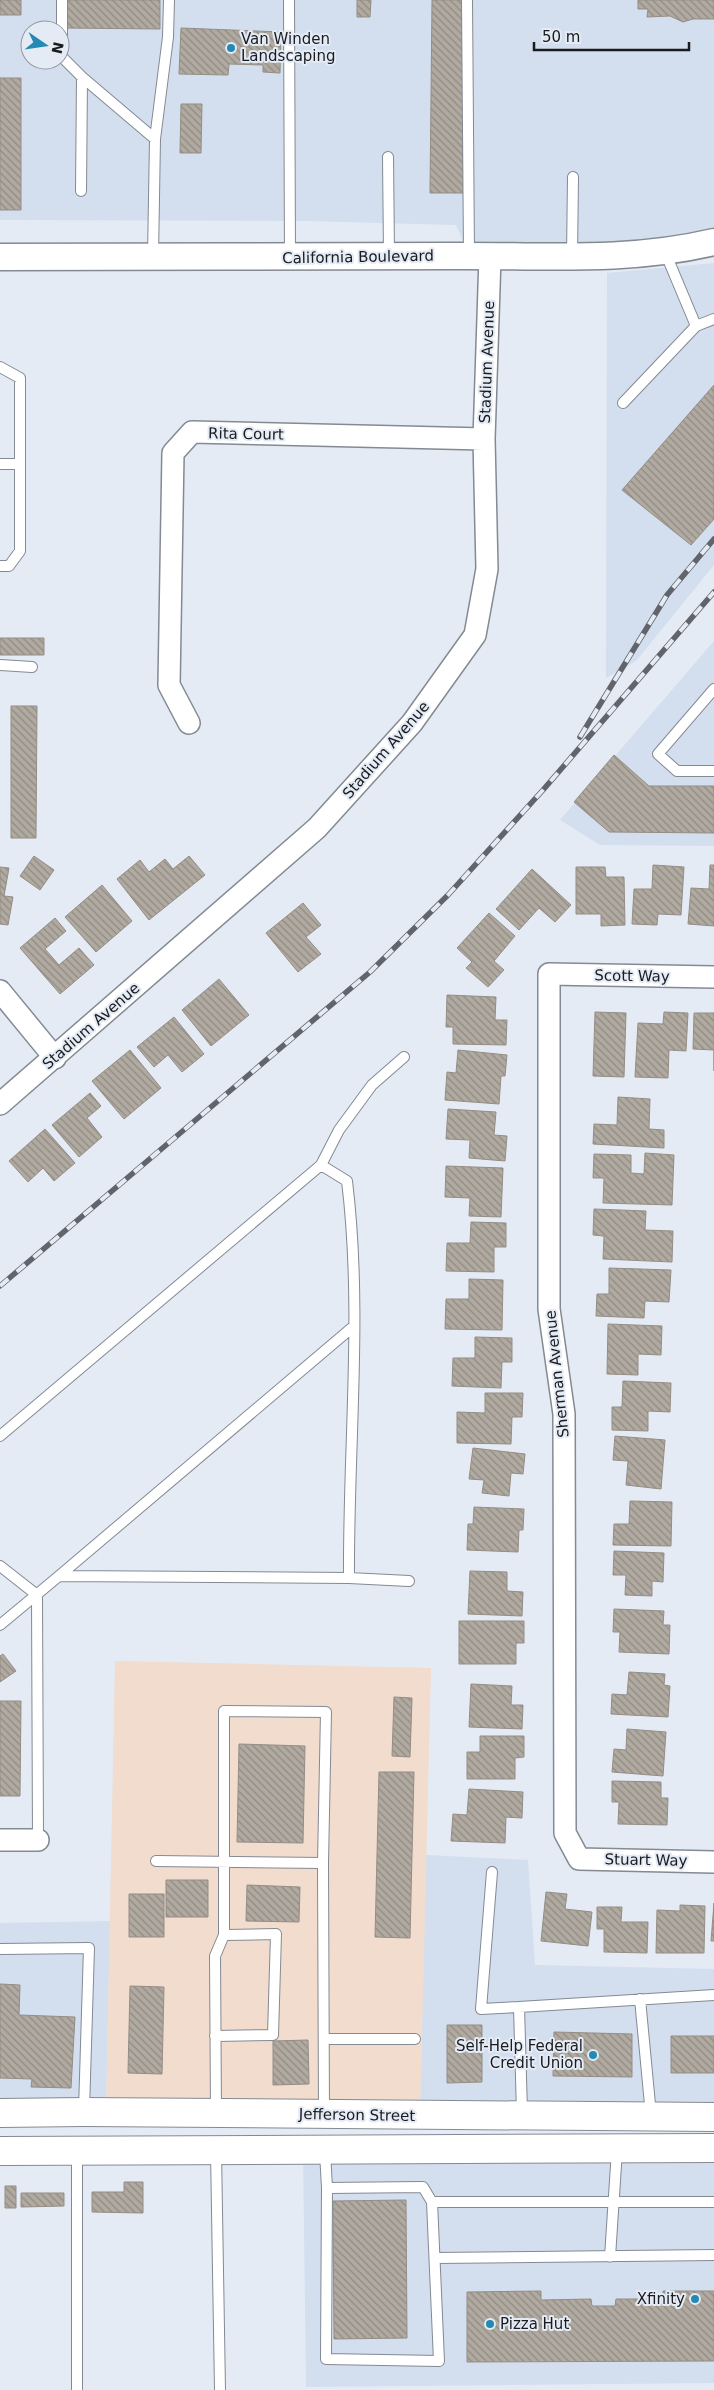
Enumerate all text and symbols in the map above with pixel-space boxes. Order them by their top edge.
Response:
north arrow [20,20,70,70]
scale bar [534,20,689,52]
text: 50 m [542,28,580,46]
place label: Van Winden Landscaping [241,30,336,65]
text: N [49,40,67,55]
marker: Van Winden Landscaping [225,42,237,54]
street label: California Boulevard [282,247,434,267]
street label: Stadium Avenue [476,300,498,424]
street label: Rita Court [208,424,284,444]
street label: Stadium Avenue [339,698,433,802]
street label: Scott Way [594,966,670,986]
street label: Stadium Avenue [39,979,143,1073]
street label: Sherman Avenue [541,1309,573,1439]
street label: Stuart Way [604,1850,688,1870]
place label: Self-Help Federal Credit Union [456,2037,583,2072]
marker: Self-Help Federal Credit Union [587,2049,599,2061]
street label: Jefferson Street [298,2105,415,2125]
place label: Xfinity [637,2290,685,2308]
marker: Xfinity [689,2293,701,2305]
place label: Pizza Hut [500,2315,569,2333]
marker: Pizza Hut [484,2318,496,2330]

